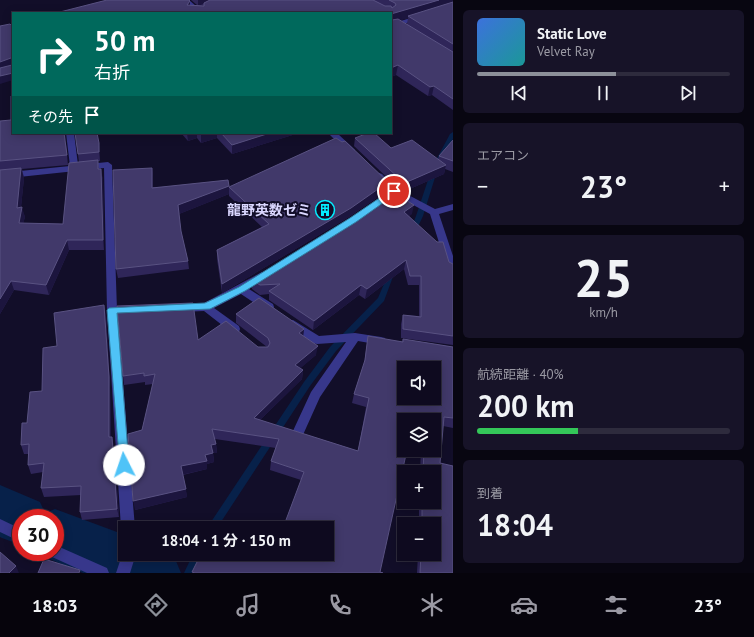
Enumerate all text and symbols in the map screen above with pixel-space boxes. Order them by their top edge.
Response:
text: 50 m [94,22,155,59]
text: Static Love [537,24,607,43]
icon: right [28,28,80,80]
text: Velvet Ray [537,43,595,60]
text: 右折 [94,61,130,84]
icon: previous [508,82,530,104]
icon: pause [592,82,614,104]
icon: next [677,82,699,104]
icon: arrive [81,104,103,126]
text: その先 [28,107,73,126]
text: エアコン [477,147,529,164]
text: 23° [580,167,627,206]
text: − [477,172,488,200]
text: + [719,172,730,200]
pin [377,174,411,208]
icon: arrive [383,180,405,202]
building icon: 龍野英数ゼミ [314,199,336,221]
place label: 龍野英数ゼミ [227,201,311,219]
text: 25 [574,244,633,311]
text: km/h [589,304,618,321]
map controls [397,361,441,561]
button: sound [397,361,441,405]
text: 航続距離 · 40% [477,366,564,383]
text: 200 km [477,386,575,425]
button: layers [397,413,441,457]
position arrow [103,444,145,486]
button: + [397,465,441,509]
text: 到着 [477,485,503,502]
text: 18:04 [477,505,553,544]
speed limit sign: 30 [12,509,64,561]
button: − [397,517,441,561]
text: 18:04 · 1 分 · 150 m [161,531,291,550]
icon: directions [142,591,170,619]
icon: music [234,591,262,619]
icon: phone [326,591,354,619]
icon: climate [418,591,446,619]
icon: car [510,591,538,619]
icon: filters [602,591,630,619]
text: 18:03 [32,594,78,617]
text: 23° [694,594,722,617]

